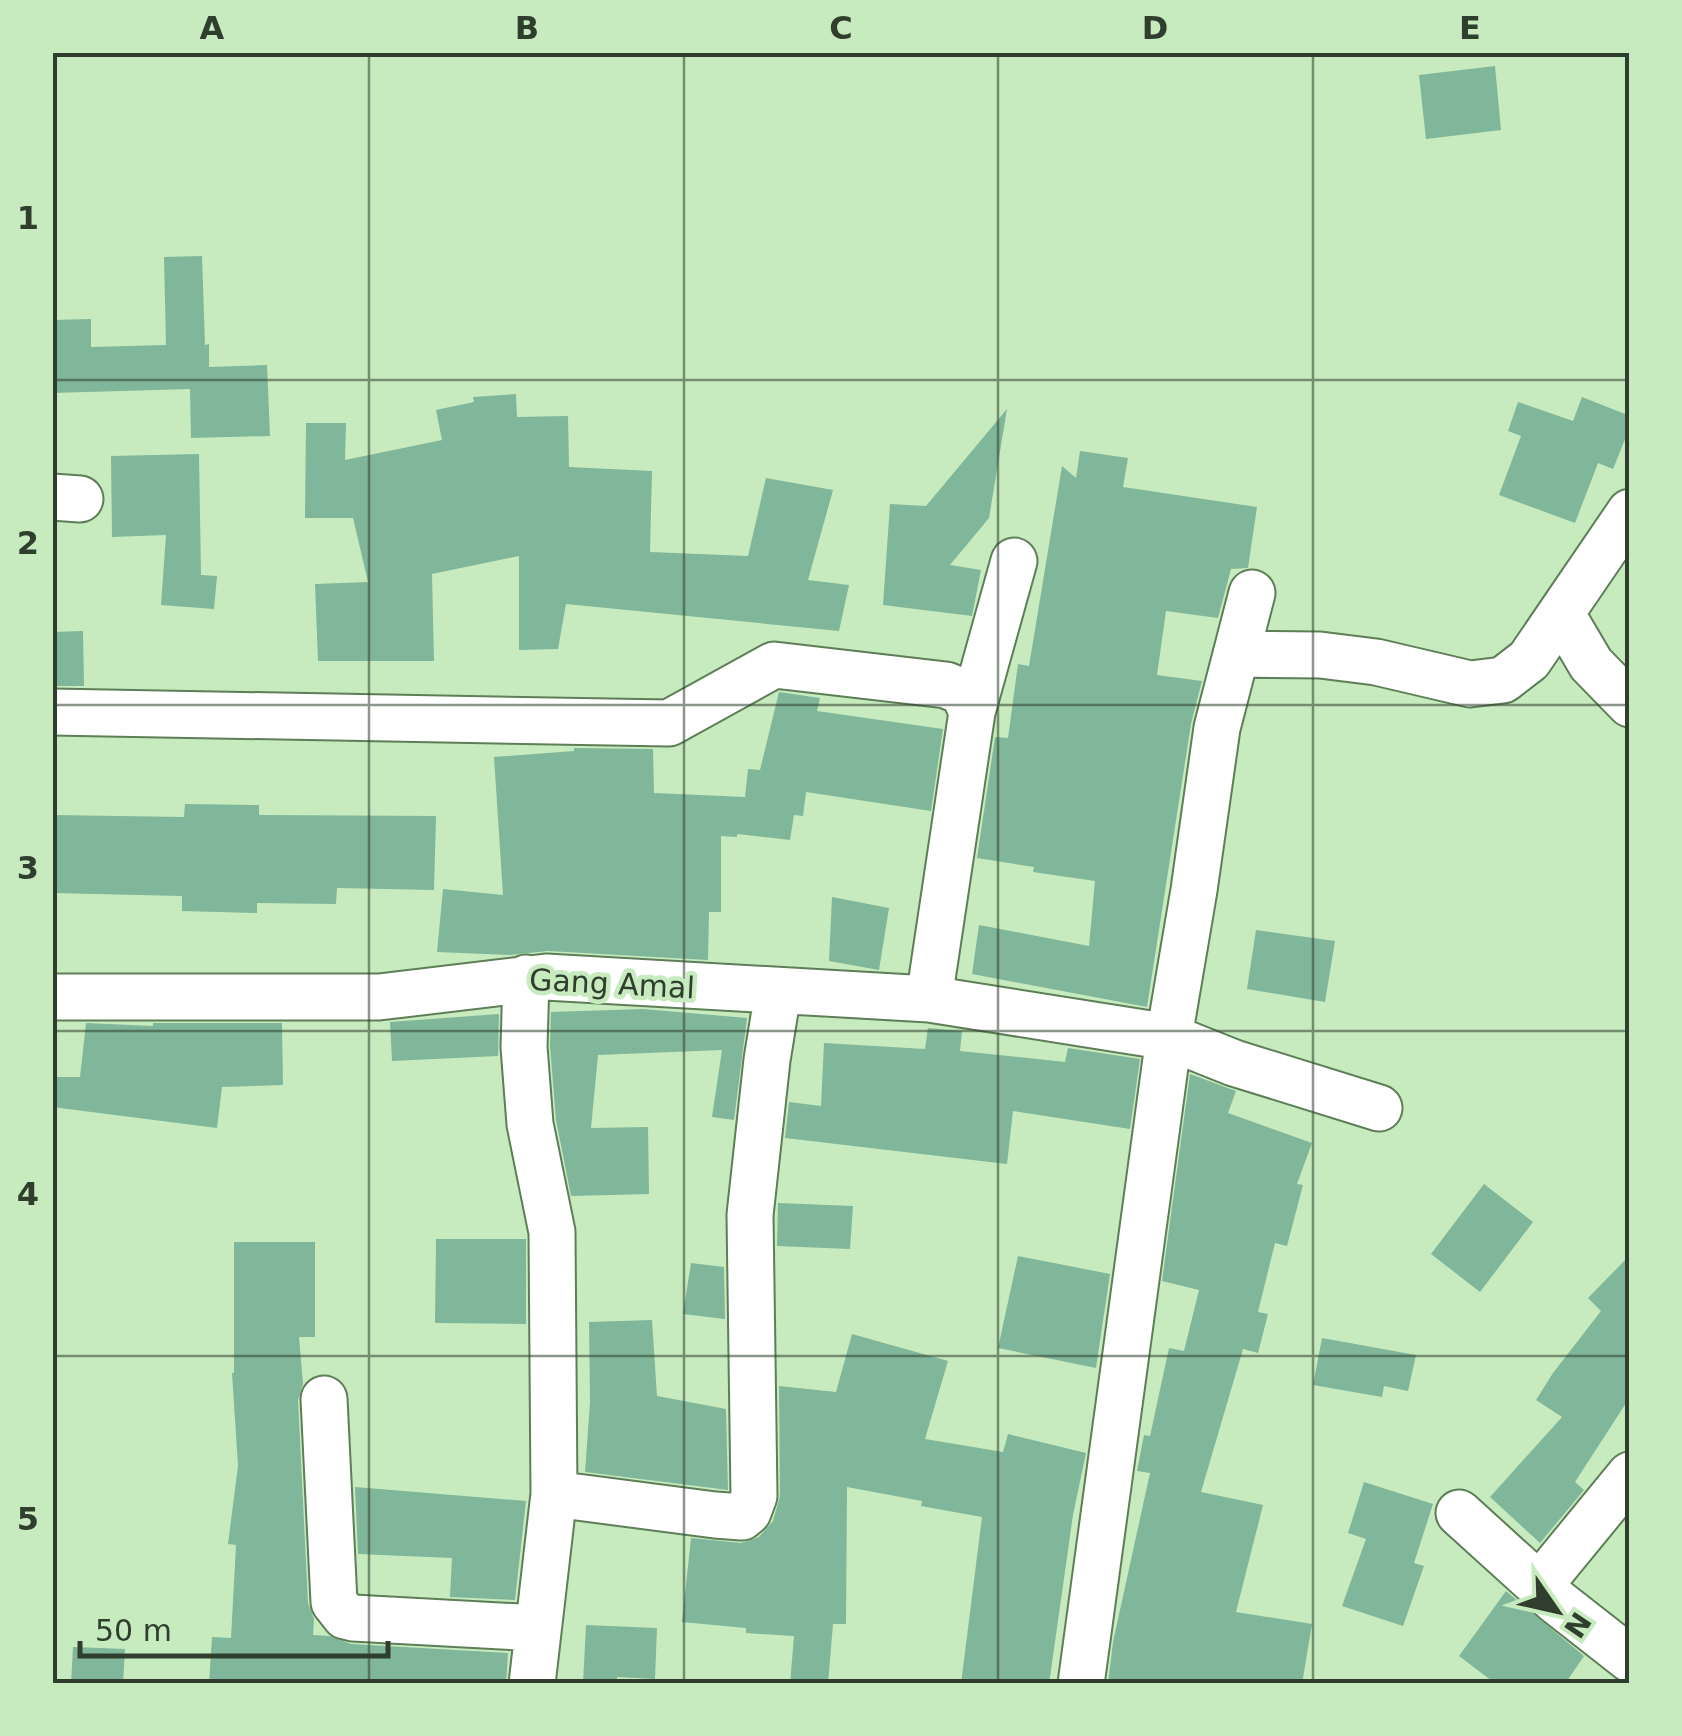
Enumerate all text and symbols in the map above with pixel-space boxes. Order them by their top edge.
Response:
text: A [200,9,225,47]
text: B [515,9,539,47]
text: C [829,9,853,47]
text: D [1142,9,1168,47]
text: E [1459,9,1481,47]
text: 1 [17,199,39,237]
text: 2 [17,524,39,562]
text: 3 [17,849,39,887]
street label: Gang Amal [528,962,696,1005]
text: 4 [17,1175,39,1213]
text: 5 [17,1500,39,1538]
north arrow [1507,1561,1607,1661]
scale bar [80,1596,388,1658]
text: N [1557,1606,1598,1644]
text: 50 m [95,1613,172,1648]

